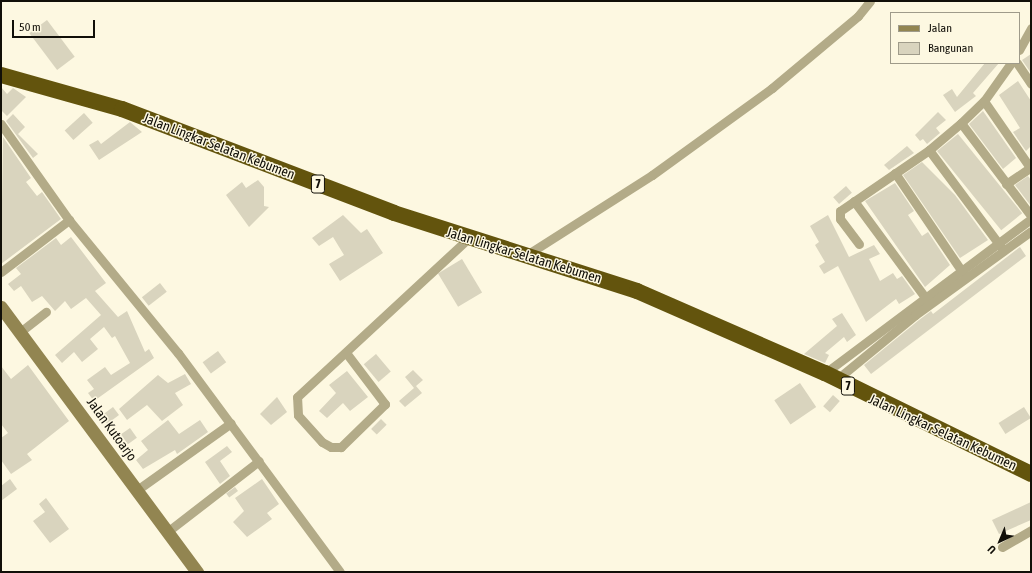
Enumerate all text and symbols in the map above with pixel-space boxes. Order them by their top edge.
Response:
scale bar [14,12,97,38]
legend [890,12,1020,64]
text: 50 m [19,20,41,34]
text: Jalan [928,21,952,35]
text: Bangunan [928,41,973,55]
street label: Jalan Lingkar Selatan Kebumen [141,109,297,183]
road number: 7 [310,173,326,195]
street label: Jalan Lingkar Selatan Kebumen [444,223,604,287]
road number: 7 [840,375,856,397]
street label: Jalan Lingkar Selatan Kebumen [866,390,1020,474]
street label: Jalan Kutoarjo [83,394,141,464]
north arrow [980,521,1020,561]
text: U [985,543,998,556]

